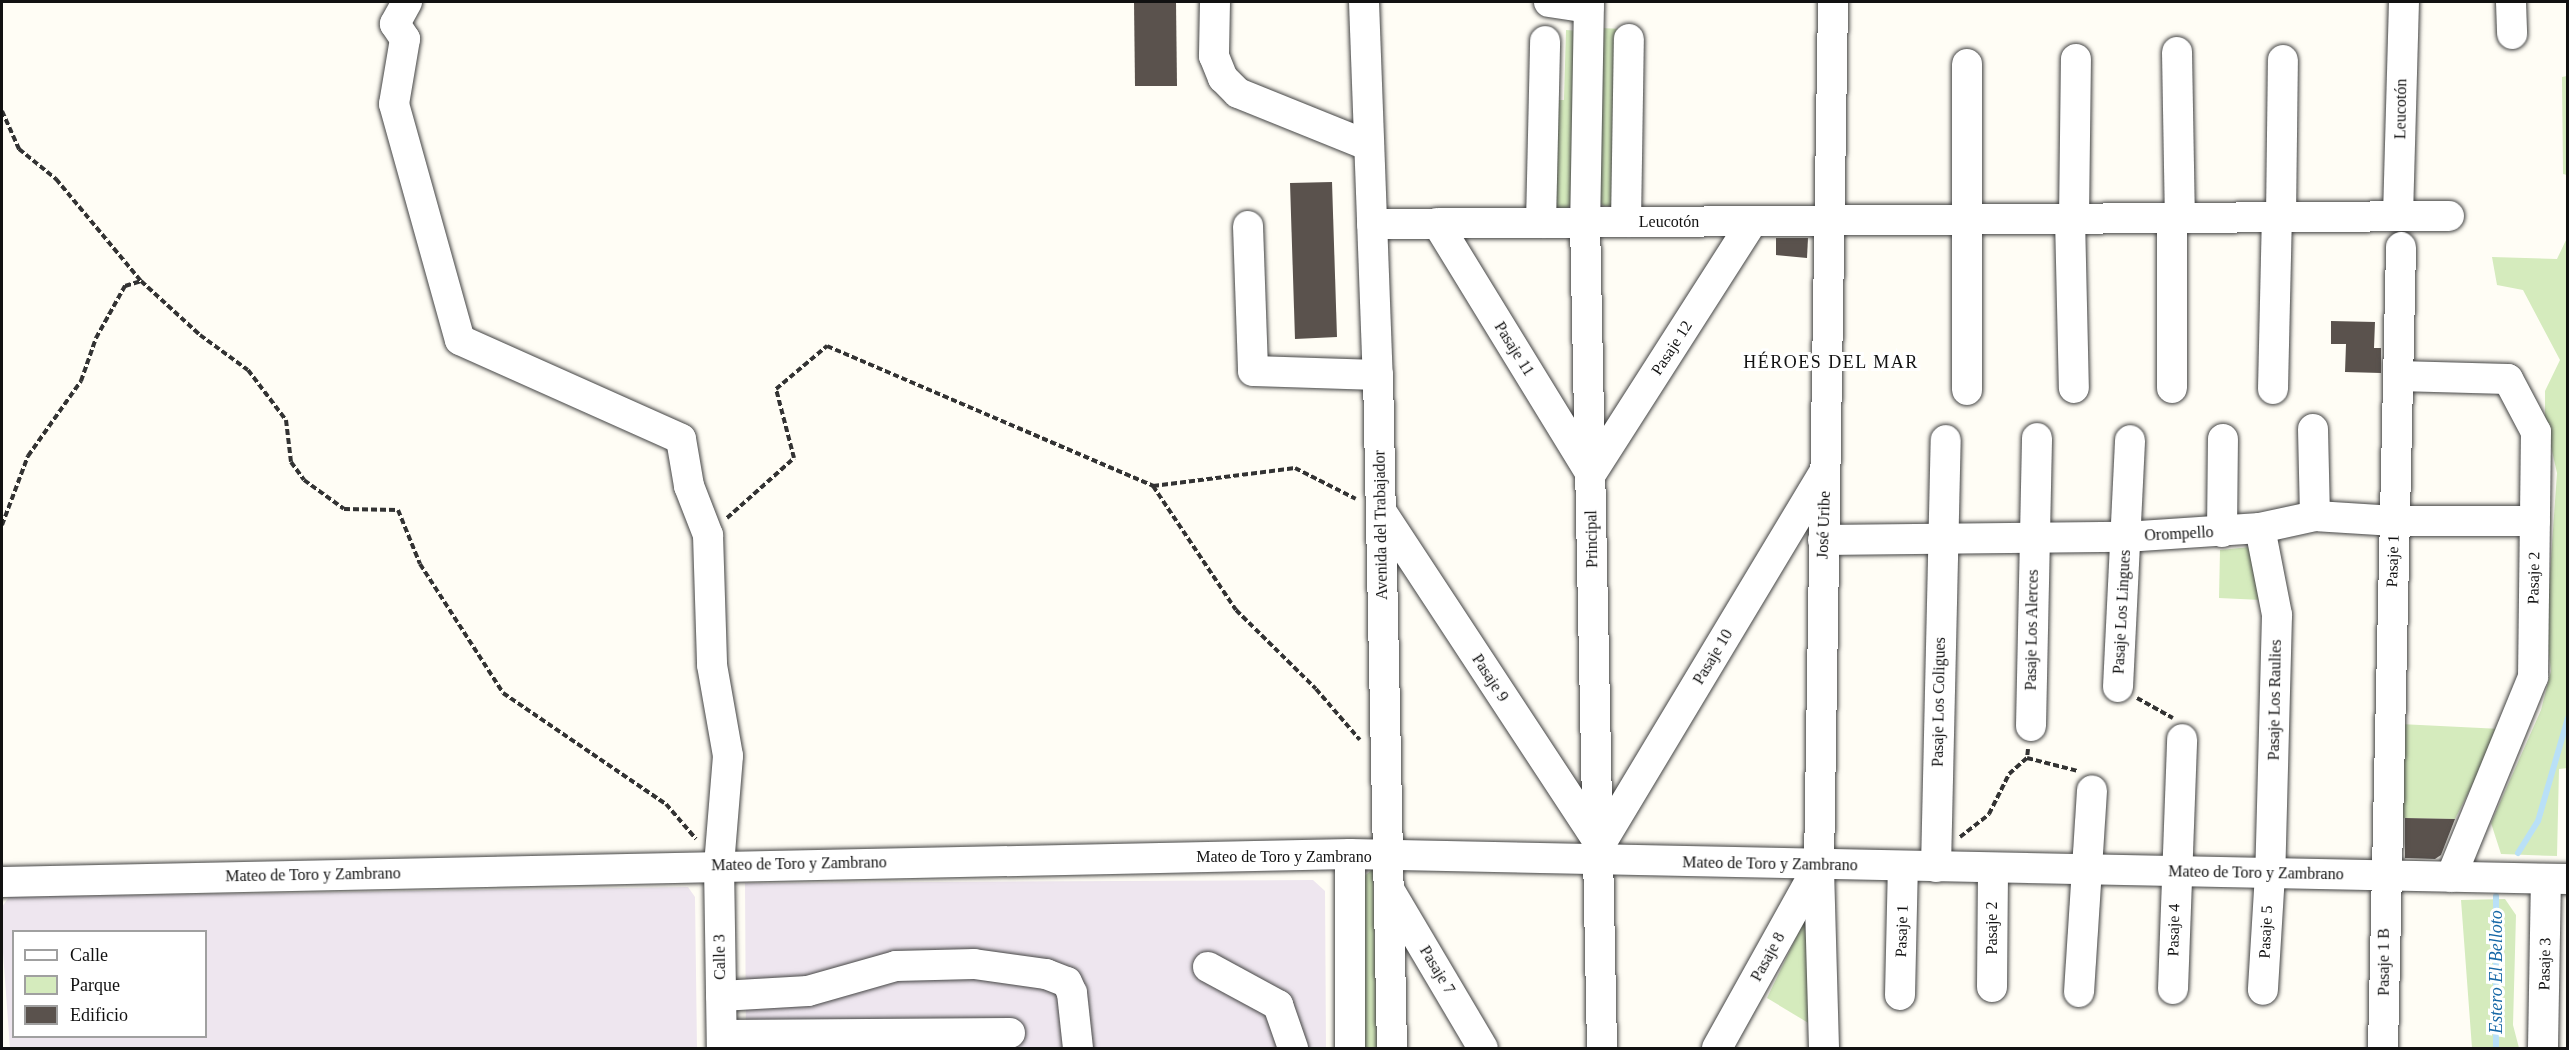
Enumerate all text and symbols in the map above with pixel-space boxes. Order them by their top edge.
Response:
street label: Leucotón [2391,79,2411,139]
street label: Leucotón [1639,212,1699,232]
street label: Pasaje 12 [1647,317,1697,379]
street label: Pasaje 11 [1490,318,1538,380]
district label: HÉROES DEL MAR [1743,351,1919,373]
street label: Avenida del Trabajador [1370,450,1392,600]
street label: José Uribe [1813,491,1835,559]
street label: Principal [1582,510,1602,568]
street label: Orompello [2144,523,2214,545]
street label: Pasaje 1 [2382,534,2404,588]
street label: Pasaje Los Lingues [2109,549,2135,675]
street label: Pasaje 2 [2524,551,2544,605]
street label: Pasaje Los Alerces [2021,569,2043,691]
street label: Pasaje 10 [1689,626,1737,688]
street label: Pasaje Los Coligues [1928,637,1950,767]
street label: Pasaje Los Raulies [2264,639,2286,761]
street label: Pasaje 9 [1468,651,1512,705]
street label: Mateo de Toro y Zambrano [1196,847,1372,867]
street label: Mateo de Toro y Zambrano [711,853,887,875]
street label: Mateo de Toro y Zambrano [1682,853,1858,875]
street label: Mateo de Toro y Zambrano [2168,862,2344,884]
street label: Mateo de Toro y Zambrano [225,864,401,886]
street label: Pasaje 2 [1982,902,2002,954]
street label: Pasaje 4 [2164,903,2184,957]
street label: Pasaje 1 [1891,904,1913,958]
street label: Pasaje 5 [2255,905,2277,959]
water label: Estero El Belloto [2485,910,2507,1034]
street label: Pasaje 1 B [2374,928,2394,996]
street label: Pasaje 8 [1747,929,1789,985]
legend [12,930,207,1038]
street label: Calle 3 [710,934,730,980]
street label: Pasaje 3 [2535,937,2555,991]
street label: Pasaje 7 [1415,942,1459,998]
text: Calle [70,945,108,965]
text: Parque [70,975,120,995]
text: Edificio [70,1005,128,1025]

